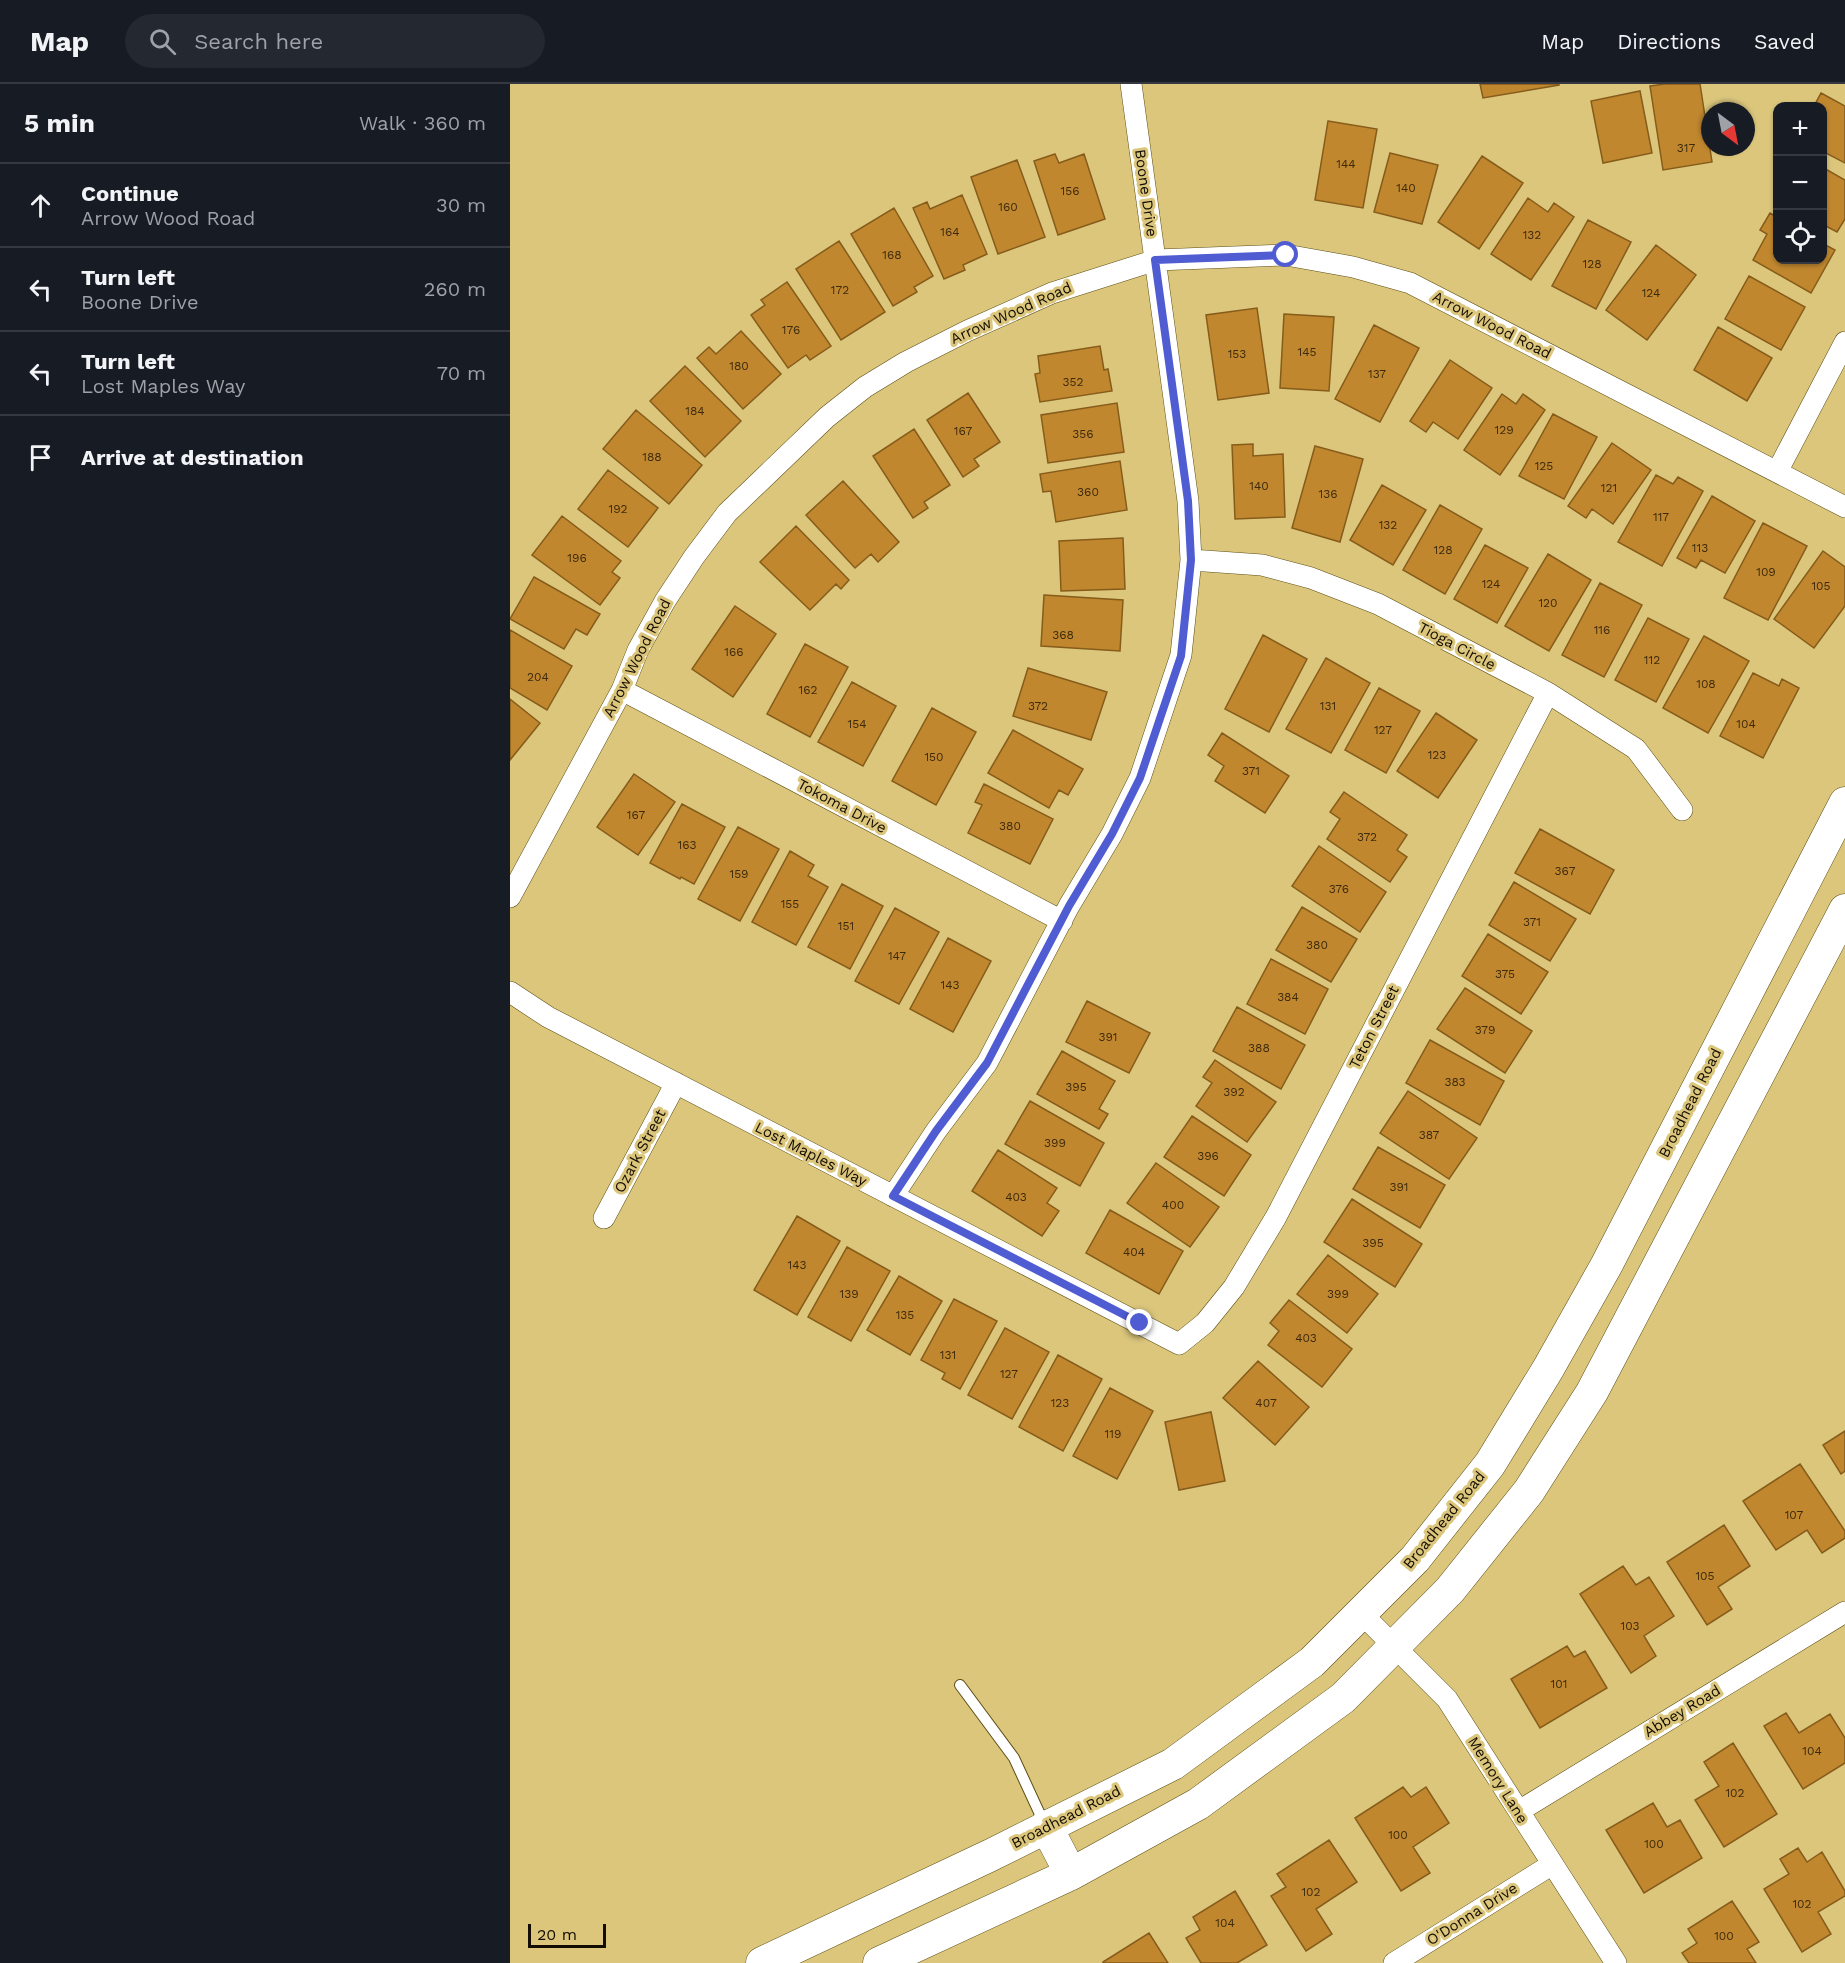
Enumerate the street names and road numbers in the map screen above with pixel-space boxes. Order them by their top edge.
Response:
street label: Boone Drive [1131,148,1161,238]
street label: Arrow Wood Road [948,278,1074,348]
street label: Arrow Wood Road [1430,287,1554,363]
street label: Arrow Wood Road [599,596,675,720]
street label: Tioga Circle [1415,618,1499,674]
street label: Tokoma Drive [794,775,890,837]
street label: Teton Street [1345,982,1403,1071]
street label: Broadhead Road [1655,1045,1725,1161]
street label: Ozark Street [610,1105,670,1196]
street label: Lost Maples Way [752,1118,870,1190]
street label: Broadhead Road [1399,1468,1489,1572]
street label: Abbey Road [1640,1681,1724,1741]
street label: Memory Lane [1464,1733,1532,1827]
street label: Broadhead Road [1008,1782,1124,1852]
street label: O'Donna Drive [1423,1879,1521,1949]

